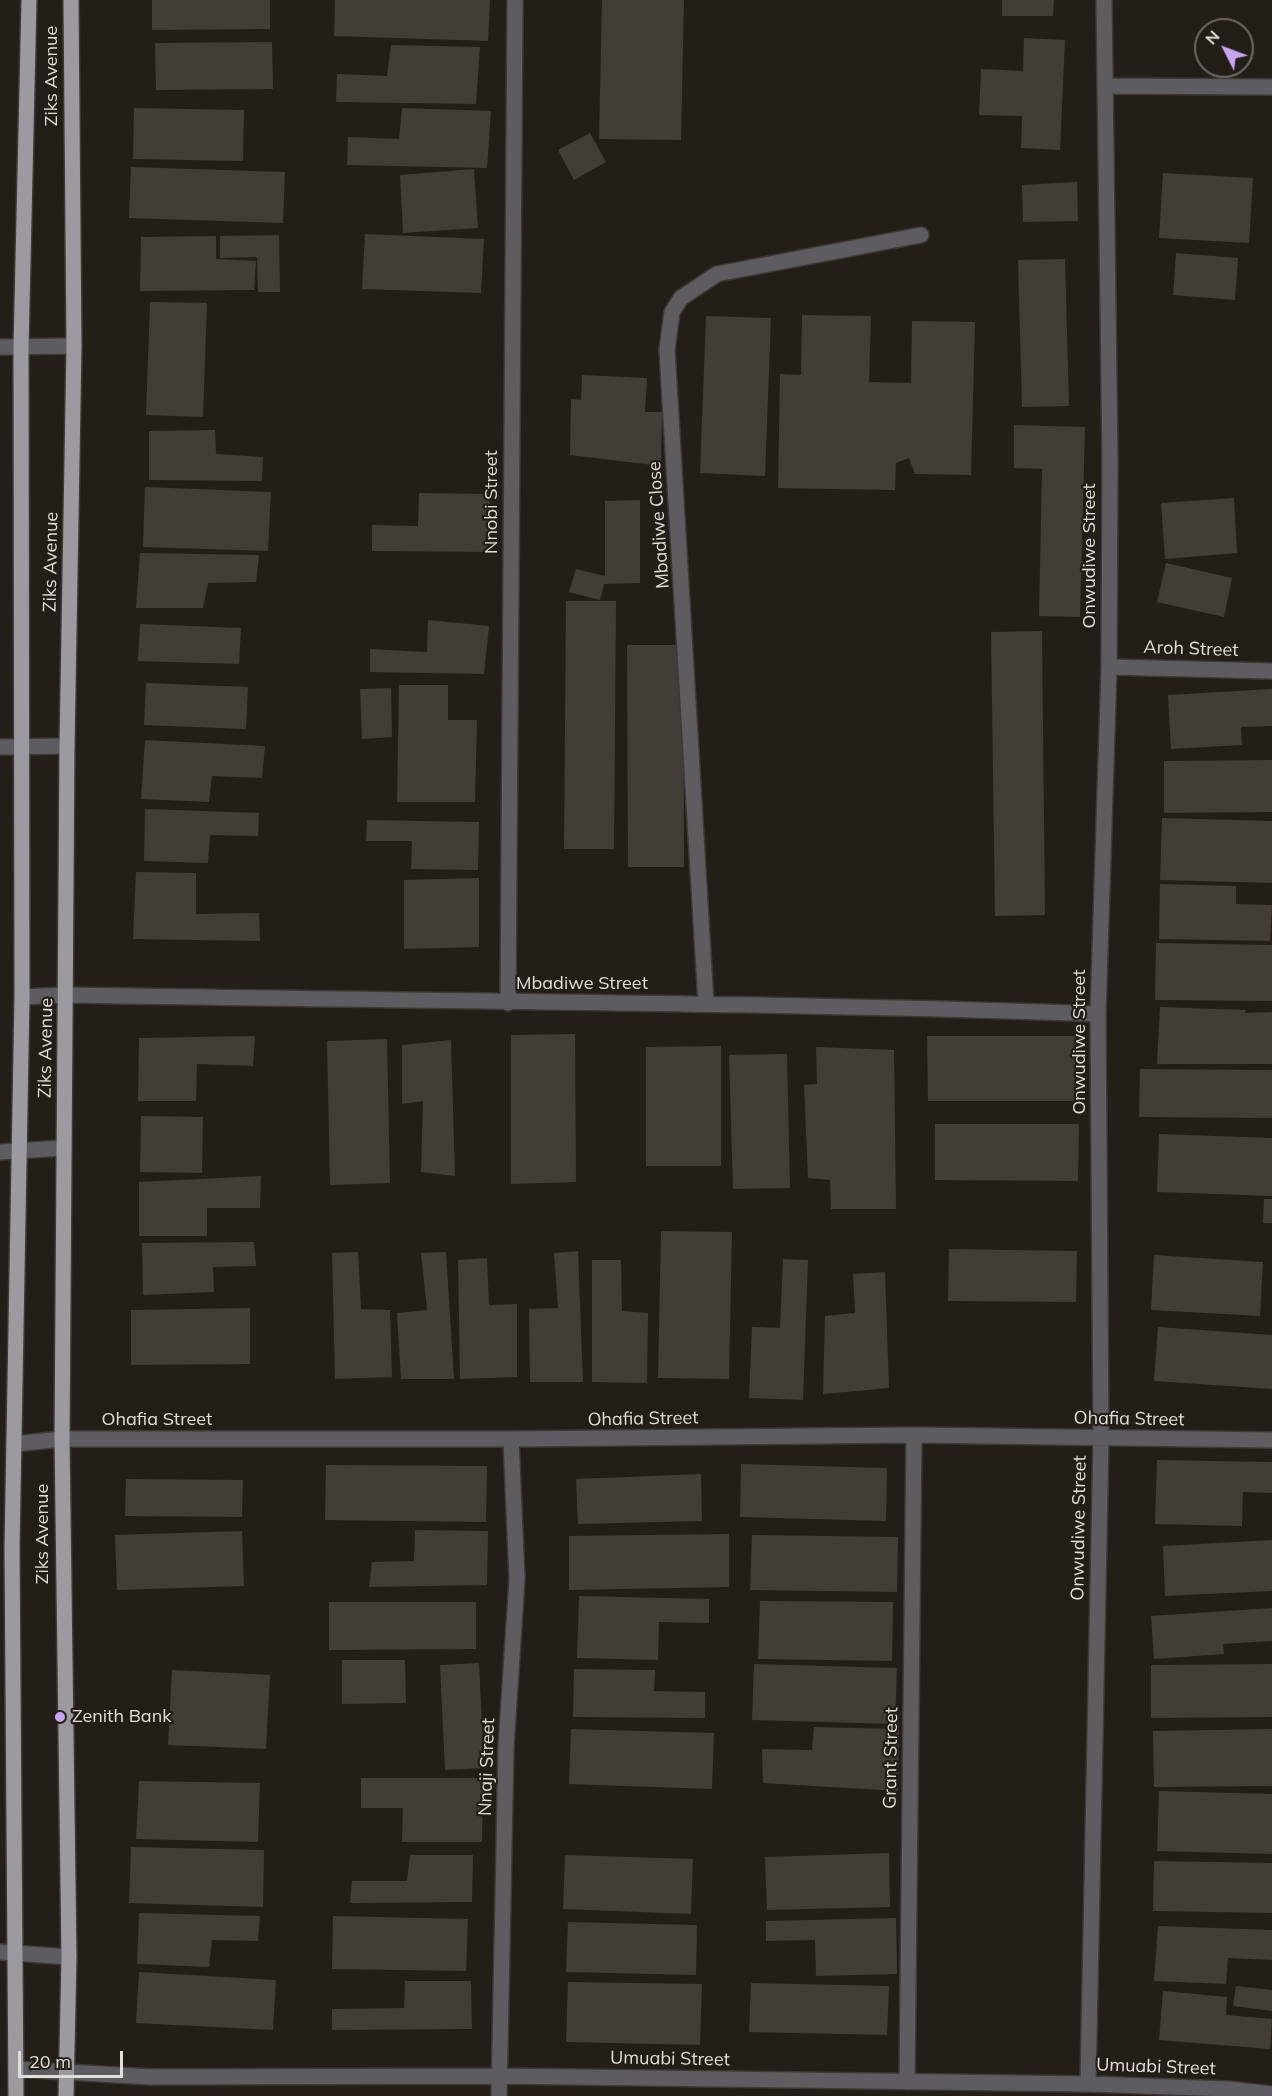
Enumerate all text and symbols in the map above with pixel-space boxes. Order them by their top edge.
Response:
north arrow [1194,18,1254,78]
street label: Ziks Avenue [41,26,63,126]
text: N [1201,26,1224,48]
street label: Nnobi Street [481,450,503,554]
street label: Mbadiwe Close [644,461,674,589]
street label: Onwudiwe Street [1079,483,1101,629]
street label: Ziks Avenue [39,512,63,612]
street label: Aroh Street [1143,637,1239,661]
street label: Onwudiwe Street [1069,969,1091,1115]
street label: Mbadiwe Street [516,973,648,995]
street label: Ziks Avenue [34,998,58,1098]
street label: Ohafia Street [587,1407,699,1431]
street label: Ohafia Street [1073,1407,1185,1431]
street label: Ohafia Street [102,1409,212,1431]
street label: Onwudiwe Street [1067,1455,1091,1601]
street label: Ziks Avenue [32,1484,54,1584]
place label: Zenith Bank [72,1706,171,1728]
street label: Grant Street [879,1707,903,1809]
marker: Zenith Bank [53,1710,67,1724]
street label: Nnaji Street [474,1718,500,1816]
scale bar [21,2039,126,2077]
street label: Umuabi Street [610,2047,730,2071]
text: 20 m [29,2050,71,2073]
street label: Umuabi Street [1096,2054,1216,2080]

